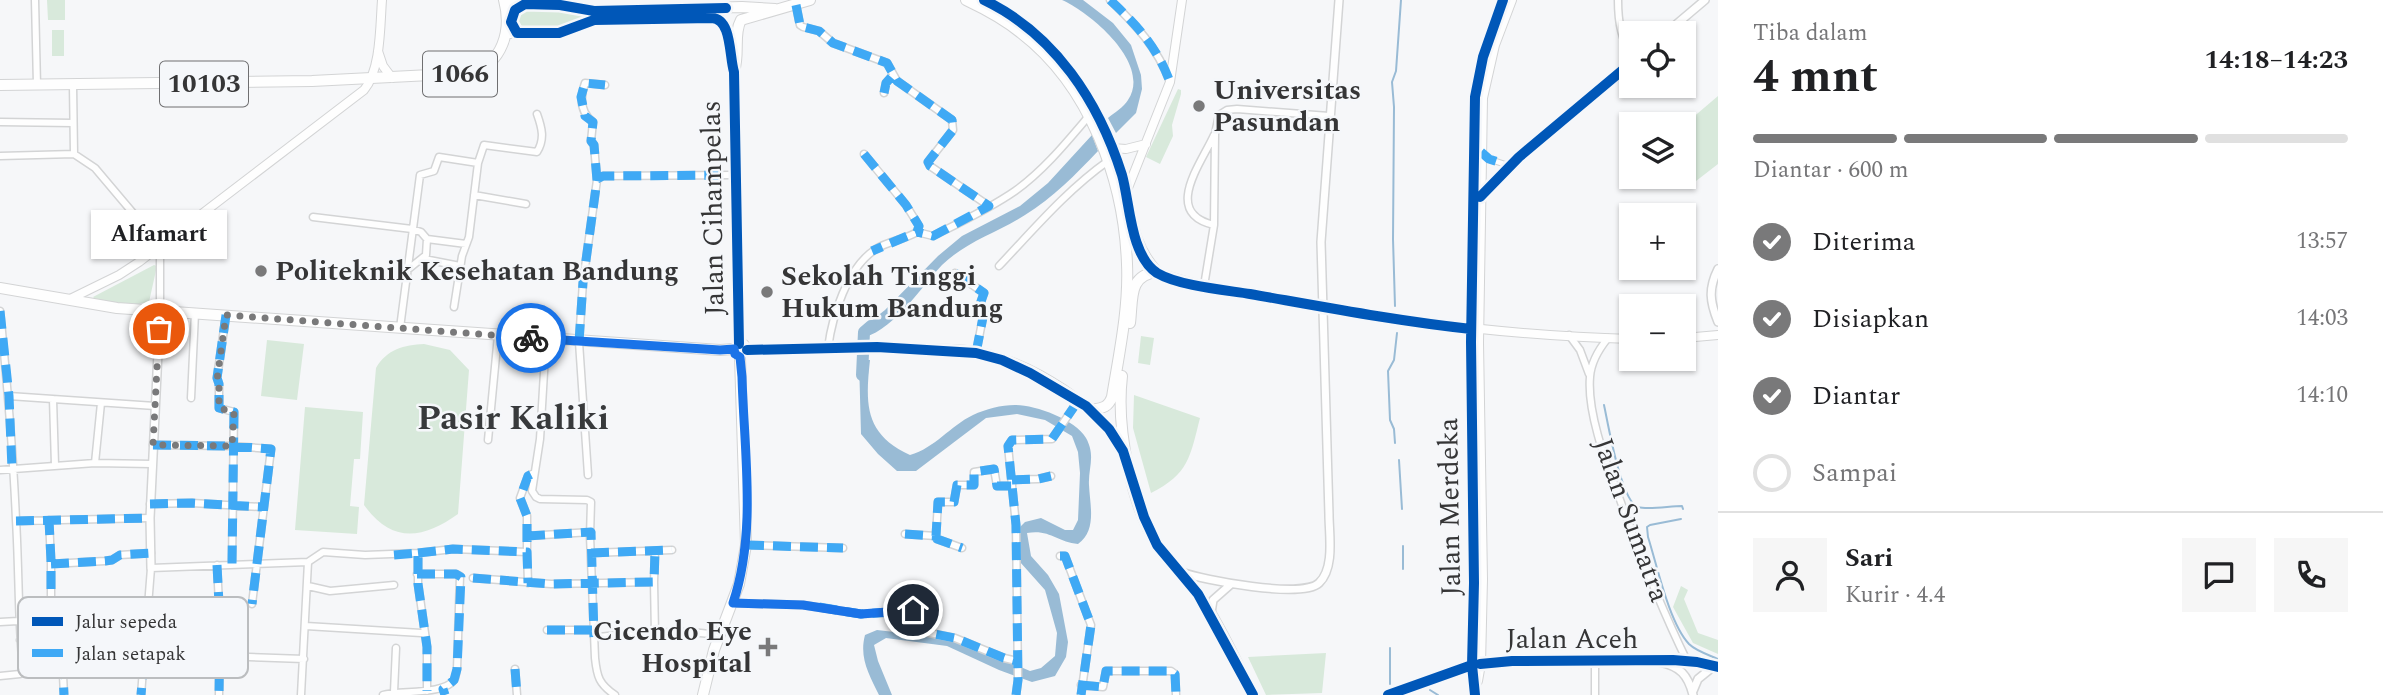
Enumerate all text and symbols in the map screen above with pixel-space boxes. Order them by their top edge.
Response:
text: Tiba dalam [1753,16,1867,51]
map controls [1619,21,1696,371]
button: locate [1619,21,1696,98]
text: 14:18–14:23 [2204,40,2348,80]
text: 4 mnt [1753,42,1878,112]
road number: 1066 [423,52,497,96]
road number: 10103 [160,61,248,106]
place label: Universitas Pasundan [1213,69,1361,144]
marker: Universitas Pasundan [1191,98,1207,114]
street label: Jalan Cihampelas [690,100,736,316]
button: layers [1619,112,1696,189]
text: Diantar · 600 m [1753,153,1908,188]
button: + [1619,203,1696,280]
callout: Alfamart [91,210,227,259]
text: Alfamart [111,217,207,252]
text: Diterima [1812,222,1915,262]
icon: check [1753,223,1791,261]
text: 13:57 [2296,224,2348,259]
place label: Politeknik Kesehatan Bandung [275,250,679,293]
place label: Sekolah Tinggi Hukum Bandung [781,255,1004,330]
marker: Politeknik Kesehatan Bandung [253,263,269,279]
marker: Sekolah Tinggi Hukum Bandung [759,284,775,300]
button: − [1619,294,1696,371]
pin [129,299,189,359]
text: Disiapkan [1812,299,1929,339]
icon: check [1753,300,1791,338]
text: 14:03 [2296,301,2348,336]
courier [496,303,566,373]
icon: bag [140,310,178,348]
icon: bike [512,319,550,357]
text: Diantar [1812,376,1900,416]
icon: check [1753,377,1791,415]
text: 14:10 [2296,378,2348,413]
district label: Pasir Kaliki [417,392,609,445]
street label: Jalan Merdeka [1427,417,1473,597]
street label: Jalan Sumatra [1581,432,1681,609]
text: Sampai [1812,453,1897,493]
button: person [1753,538,1827,612]
text: Sari [1845,538,1893,578]
button: chat [2182,538,2256,612]
button: phone [2274,538,2348,612]
text: Kurir · 4.4 [1845,578,1945,613]
pin [883,580,943,640]
icon: home [894,591,932,629]
legend [18,597,248,678]
text: Jalur sepeda [75,608,178,637]
place label: Cicendo Eye Hospital [593,610,752,685]
street label: Jalan Aceh [1506,618,1638,661]
marker: Cicendo Eye Hospital [758,637,778,657]
text: Jalan setapak [75,640,186,669]

